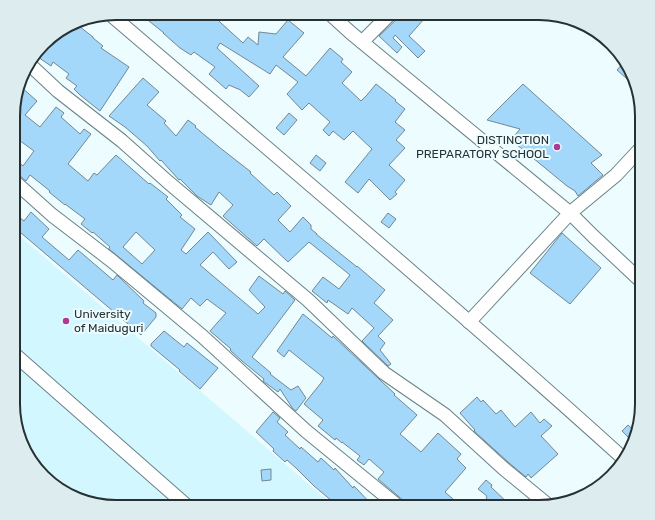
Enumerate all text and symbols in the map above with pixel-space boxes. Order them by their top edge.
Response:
place label: DISTINCTION PREPARATORY SCHOOL [416,133,549,161]
marker: DISTINCTION PREPARATORY SCHOOL [552,142,562,152]
place label: University of Maiduguri [74,307,143,335]
marker: University of Maiduguri [61,316,71,326]

